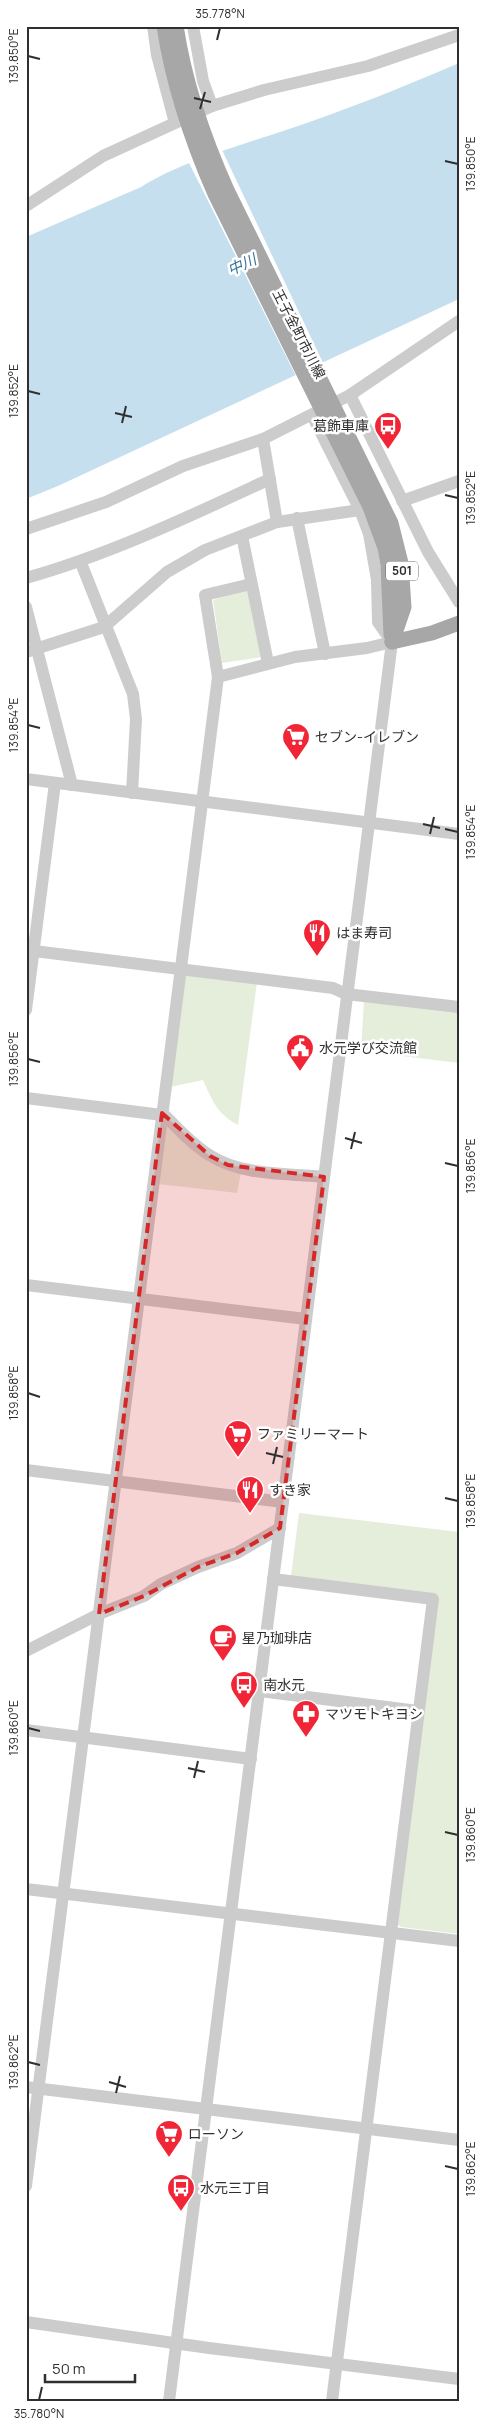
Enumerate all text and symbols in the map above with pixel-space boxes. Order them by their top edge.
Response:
text: 35.778°N [195,5,245,22]
text: 139.850°E [5,28,22,84]
text: 139.850°E [462,136,479,192]
water label: 中川 [224,248,262,280]
street label: 王子金町市川線 [269,286,330,382]
text: 139.852°E [5,364,22,418]
bus stop icon: 葛飾車庫 [373,411,403,450]
place label: 葛飾車庫 [313,416,369,435]
text: 139.852°E [462,471,479,525]
road number: 501 [386,562,418,580]
text: 139.854°E [5,697,22,752]
supermarket icon: セブン-イレブン [281,722,311,761]
place label: セブン-イレブン [315,727,419,746]
text: 139.854°E [462,804,479,859]
restaurant icon: はま寿司 [302,918,332,957]
place label: はま寿司 [336,923,392,942]
text: 139.856°E [5,1031,22,1087]
public building icon: 水元学び交流館 [285,1033,315,1072]
place label: 水元学び交流館 [319,1038,417,1057]
text: 139.856°E [462,1138,479,1194]
text: 139.858°E [5,1366,22,1420]
supermarket icon: ファミリーマート [223,1419,253,1458]
place label: ファミリーマート [257,1424,369,1443]
text: 139.858°E [462,1474,479,1528]
restaurant icon: すき家 [235,1475,265,1514]
place label: すき家 [269,1480,311,1499]
cafe icon: 星乃珈琲店 [208,1623,238,1662]
place label: 星乃珈琲店 [242,1628,312,1647]
bus stop icon: 南水元 [229,1670,259,1709]
place label: 南水元 [263,1675,305,1694]
pharmacy icon: マツモトキヨシ [291,1699,321,1738]
text: 139.860°E [5,1700,22,1756]
place label: マツモトキヨシ [325,1704,423,1723]
text: 139.860°E [462,1807,479,1863]
text: 139.862°E [5,2034,22,2090]
supermarket icon: ローソン [154,2119,184,2158]
place label: ローソン [188,2124,244,2143]
text: 139.862°E [462,2141,479,2197]
bus stop icon: 水元三丁目 [166,2173,196,2212]
place label: 水元三丁目 [200,2178,270,2197]
scale bar [45,2352,135,2384]
text: 50 m [52,2358,86,2379]
text: 35.780°N [14,2405,64,2422]

